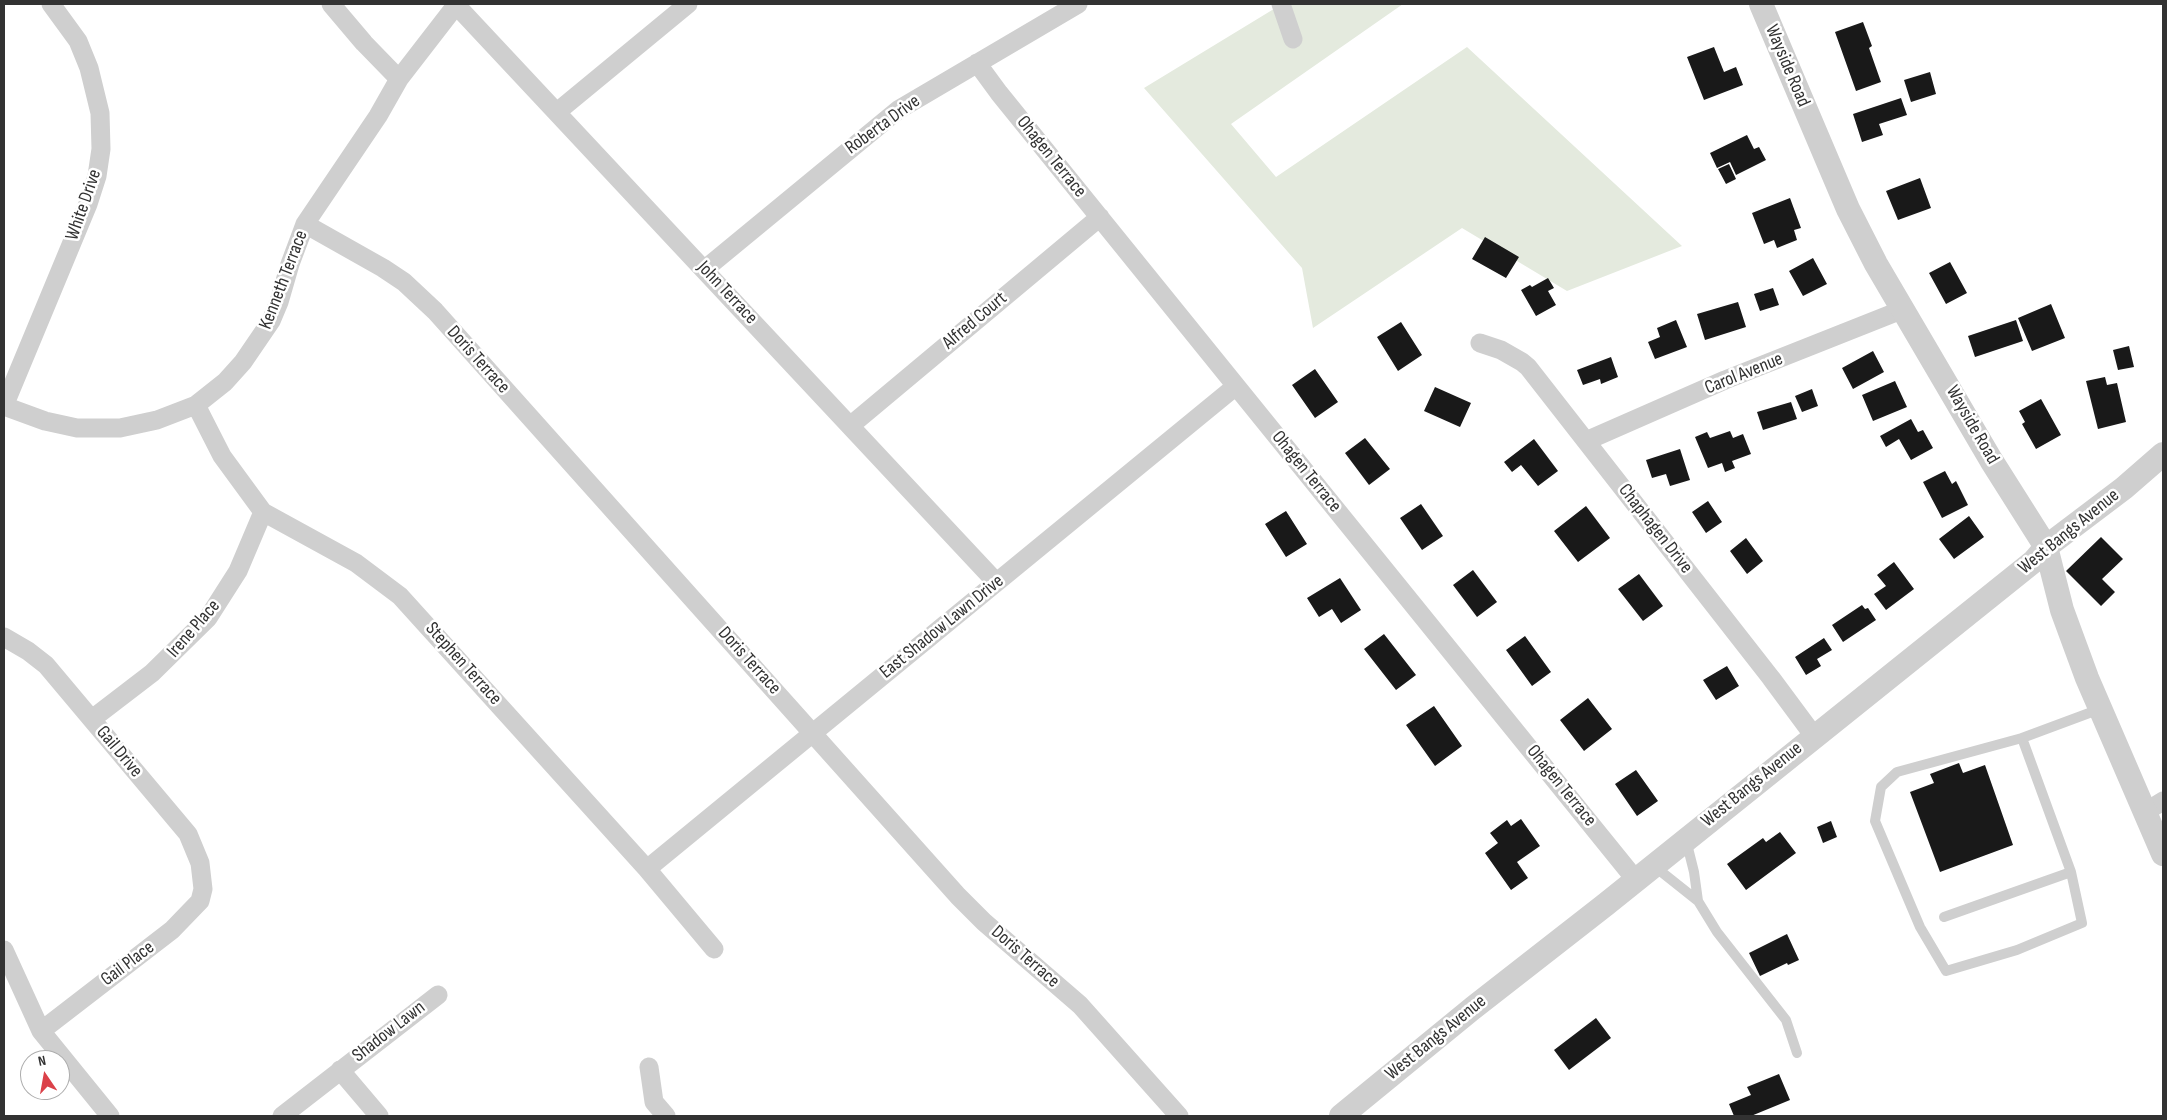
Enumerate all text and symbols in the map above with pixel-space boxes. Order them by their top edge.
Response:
street label: Wayside Road [1760,22,1814,110]
street label: Roberta Drive [841,90,925,160]
street label: Ohagen Terrace [1011,112,1091,202]
street label: White Drive [61,167,107,243]
street label: Kenneth Terrace [255,227,313,333]
street label: John Terrace [692,257,762,329]
street label: Alfred Court [938,287,1012,355]
street label: Doris Terrace [442,321,514,399]
street label: Carol Avenue [1702,348,1786,400]
street label: Wayside Road [1940,382,2004,468]
street label: Ohagen Terrace [1266,427,1346,517]
street label: Chaphagen Drive [1613,480,1697,578]
street label: West Bangs Avenue [2014,484,2124,580]
street label: East Shadow Lawn Drive [875,570,1009,684]
street label: Irene Place [163,595,225,663]
street label: Stephen Terrace [420,618,506,710]
street label: Doris Terrace [713,622,785,700]
street label: Gail Drive [91,722,147,782]
street label: West Bangs Avenue [1697,737,1807,833]
street label: Ohagen Terrace [1521,741,1601,831]
street label: Doris Terrace [986,921,1064,993]
street label: Gail Place [97,937,159,991]
street label: West Bangs Avenue [1381,990,1491,1086]
street label: Shadow Lawn [348,997,430,1067]
north arrow [20,1050,70,1100]
text: N [37,1052,47,1070]

